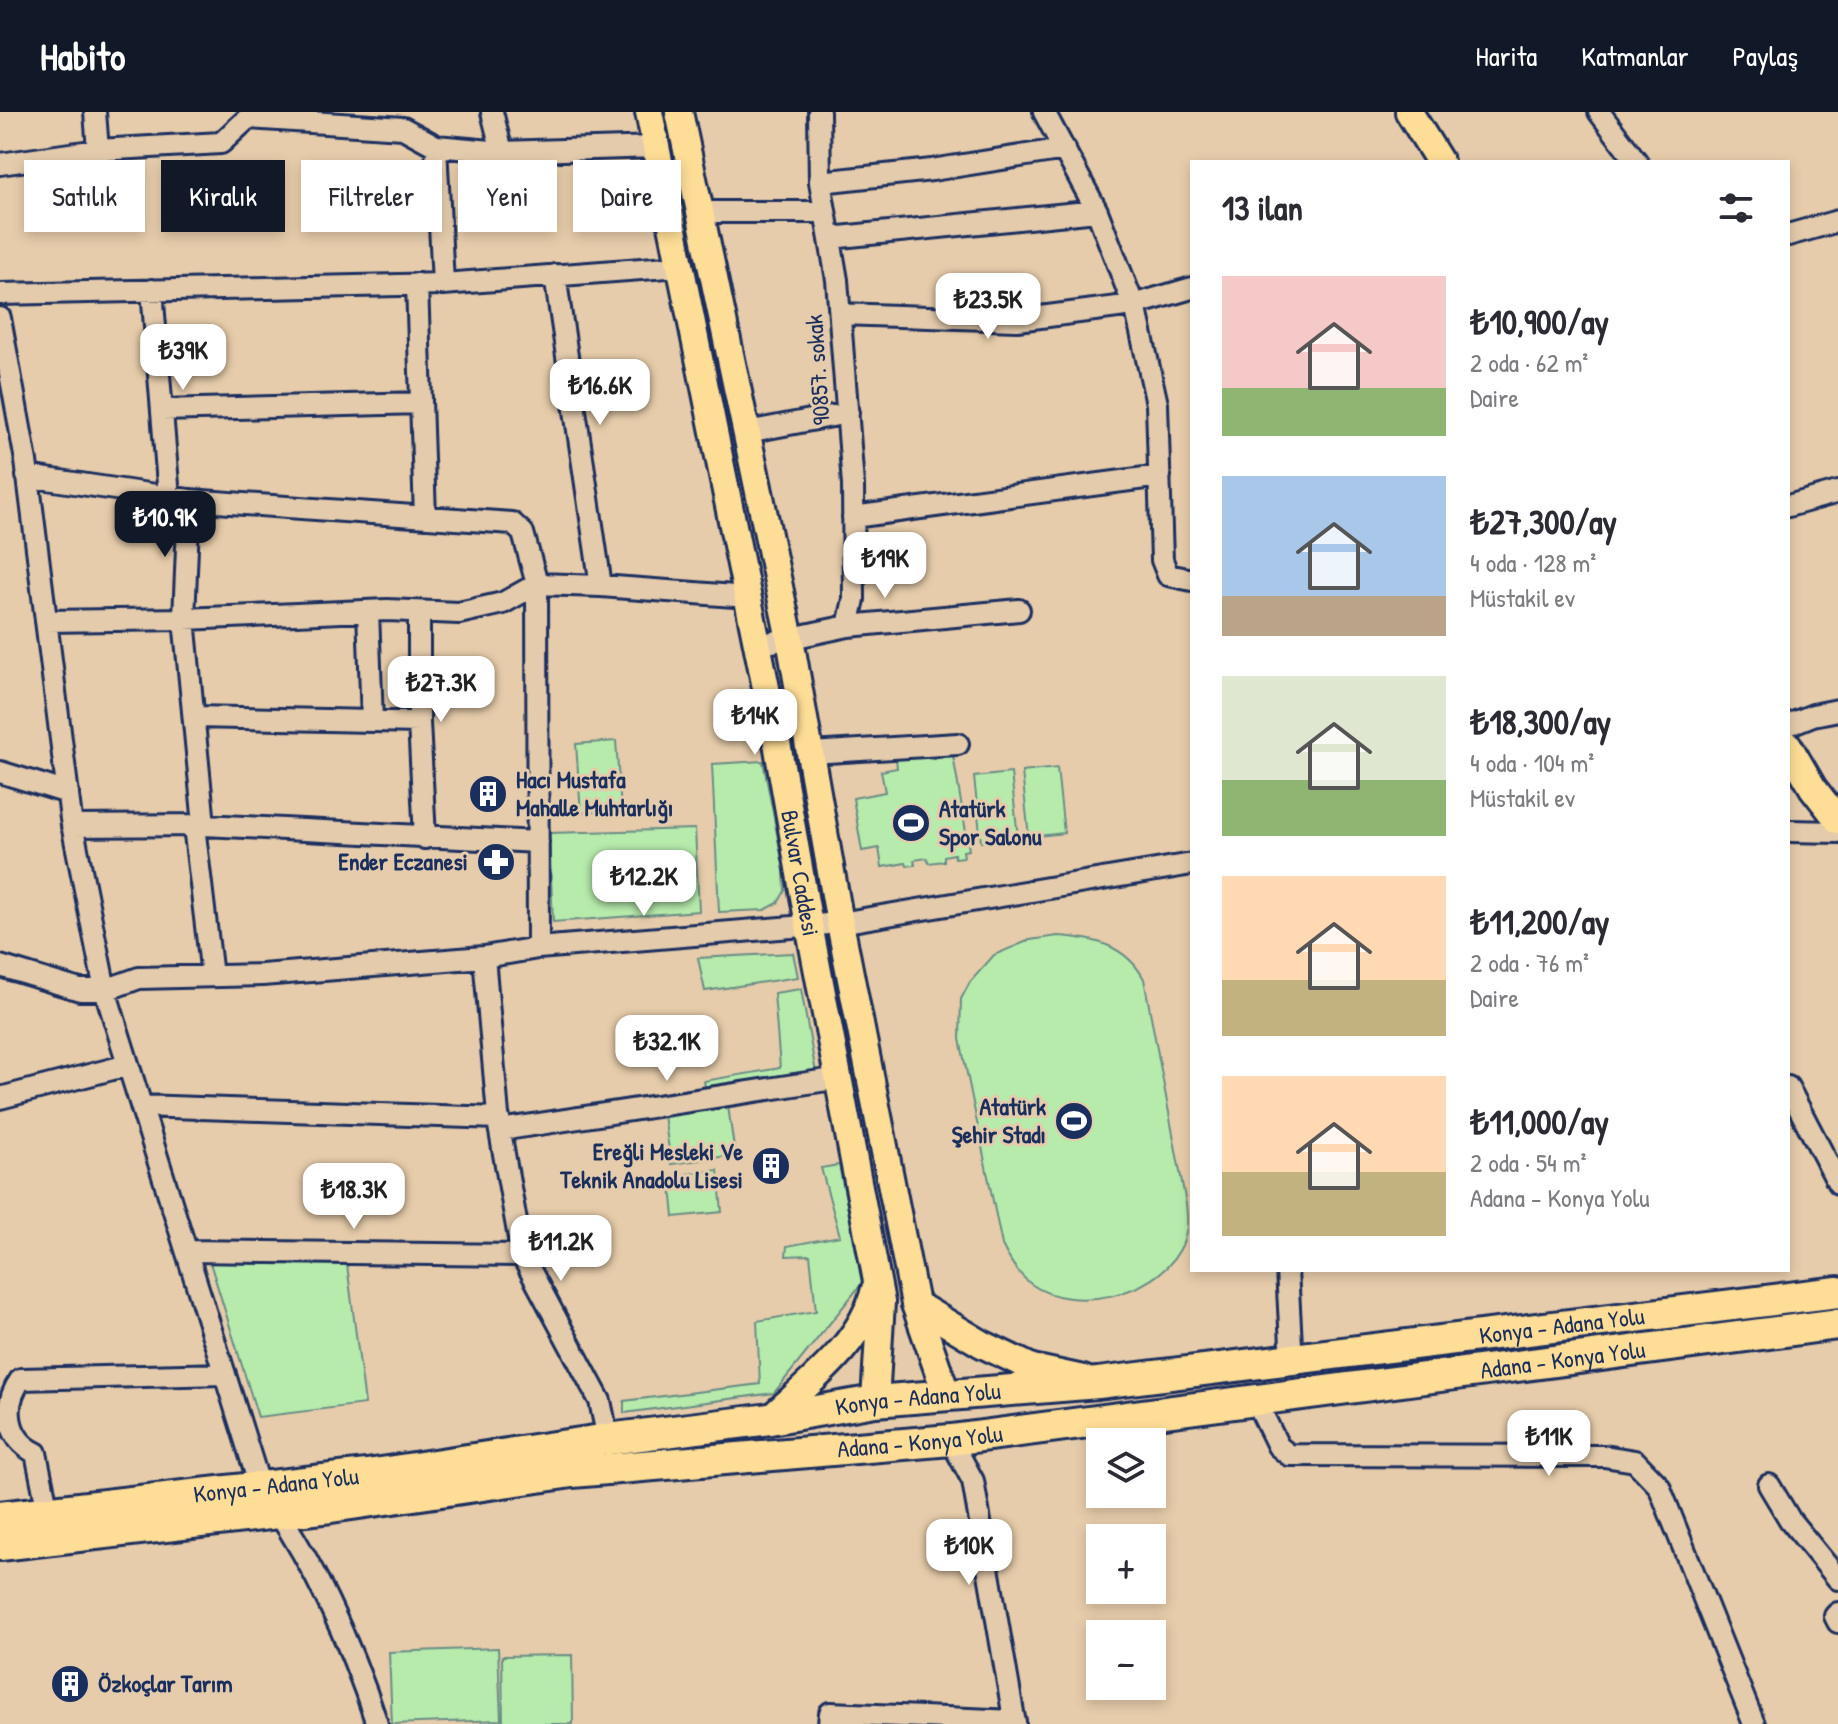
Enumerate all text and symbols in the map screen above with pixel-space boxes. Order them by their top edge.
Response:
text: Habito [40,30,125,82]
text: Harita [1476,37,1537,75]
text: Katmanlar [1581,37,1689,75]
text: Paylaş [1733,37,1798,75]
chip: Satılık [24,160,145,232]
chip: Kiralık [161,160,285,232]
chip: Filtreler [301,160,442,232]
chip: Yeni [458,160,557,232]
chip: Daire [573,160,681,232]
text: 13 ilan [1222,185,1303,231]
icon: filters [1714,186,1758,230]
pin: ₺23.5K [923,273,1053,341]
text: ₺23.5K [954,281,1022,316]
text: ₺10,900/ay [1470,299,1609,345]
icon: home [1286,308,1382,404]
street label: 90857. sokak [797,314,837,426]
pin: ₺39K [136,324,230,392]
text: ₺39K [158,332,208,367]
text: 2 oda · 62 m² [1470,345,1588,380]
pin: ₺16.6K [535,359,665,427]
text: ₺16.6K [568,367,632,402]
text: Daire [1470,380,1519,415]
pin: ₺10.9K [100,491,230,559]
text: ₺10.9K [133,499,197,534]
text: ₺27,300/ay [1470,499,1617,545]
icon: home [1286,508,1382,604]
pin: ₺19K [838,532,932,600]
text: ₺19K [861,540,909,575]
text: 4 oda · 128 m² [1470,545,1596,580]
text: Müstakil ev [1470,580,1575,615]
pin: ₺27.3K [376,656,506,724]
text: ₺27.3K [406,664,476,699]
pin: ₺14K [708,689,802,757]
text: ₺14K [731,697,779,732]
text: ₺18,300/ay [1470,699,1611,745]
icon: home [1286,708,1382,804]
text: 4 oda · 104 m² [1470,745,1594,780]
place label: Hacı Mustafa Mahalle Muhtarlığı [516,763,673,824]
building icon: Hacı Mustafa Mahalle Muhtarlığı [467,773,509,815]
text: Müstakil ev [1470,780,1575,815]
place label: Atatürk Spor Salonu [939,792,1042,853]
sports icon: Atatürk Spor Salonu [890,802,932,844]
street label: Bulvar Caddesi [774,807,828,939]
pharmacy icon: Ender Eczanesi [475,841,517,883]
place label: Ender Eczanesi [338,845,468,877]
pin: ₺12.2K [579,850,709,918]
text: ₺12.2K [610,858,678,893]
text: ₺11,200/ay [1470,899,1609,945]
icon: home [1286,908,1382,1004]
text: 2 oda · 76 m² [1470,945,1589,980]
text: Daire [1470,980,1519,1015]
pin: ₺32.1K [602,1015,732,1083]
text: ₺32.1K [633,1023,701,1058]
place label: Atatürk Şehir Stadı [952,1090,1046,1150]
text: ₺11,000/ay [1470,1099,1609,1145]
sports icon: Atatürk Şehir Stadı [1053,1100,1095,1142]
icon: home [1286,1108,1382,1204]
place label: Ereğli Mesleki Ve Teknik Anadolu Lisesi [559,1135,743,1195]
building icon: Ereğli Mesleki Ve Teknik Anadolu Lisesi [750,1145,792,1187]
text: 2 oda · 54 m² [1470,1145,1587,1180]
pin: ₺18.3K [289,1163,419,1231]
text: ₺18.3K [321,1171,387,1206]
text: Adana - Konya Yolu [1470,1180,1650,1215]
pin: ₺11.2K [496,1215,626,1283]
text: ₺11.2K [528,1223,594,1258]
street label: Konya - Adana Yolu [1477,1299,1647,1351]
street label: Adana - Konya Yolu [1478,1332,1647,1386]
street label: Konya - Adana Yolu [833,1374,1002,1423]
pin: ₺11K [1502,1410,1596,1478]
street label: Adana - Konya Yolu [836,1416,1005,1465]
text: ₺11K [1525,1418,1573,1453]
map controls [1086,1428,1166,1700]
button: layers [1086,1428,1166,1508]
street label: Konya - Adana Yolu [192,1459,361,1510]
pin: ₺10K [922,1519,1016,1587]
button: + [1086,1524,1166,1604]
text: ₺10K [944,1527,994,1562]
button: − [1086,1620,1166,1700]
building icon: Özkoçlar Tarım [49,1663,91,1705]
place label: Özkoçlar Tarım [98,1667,233,1699]

